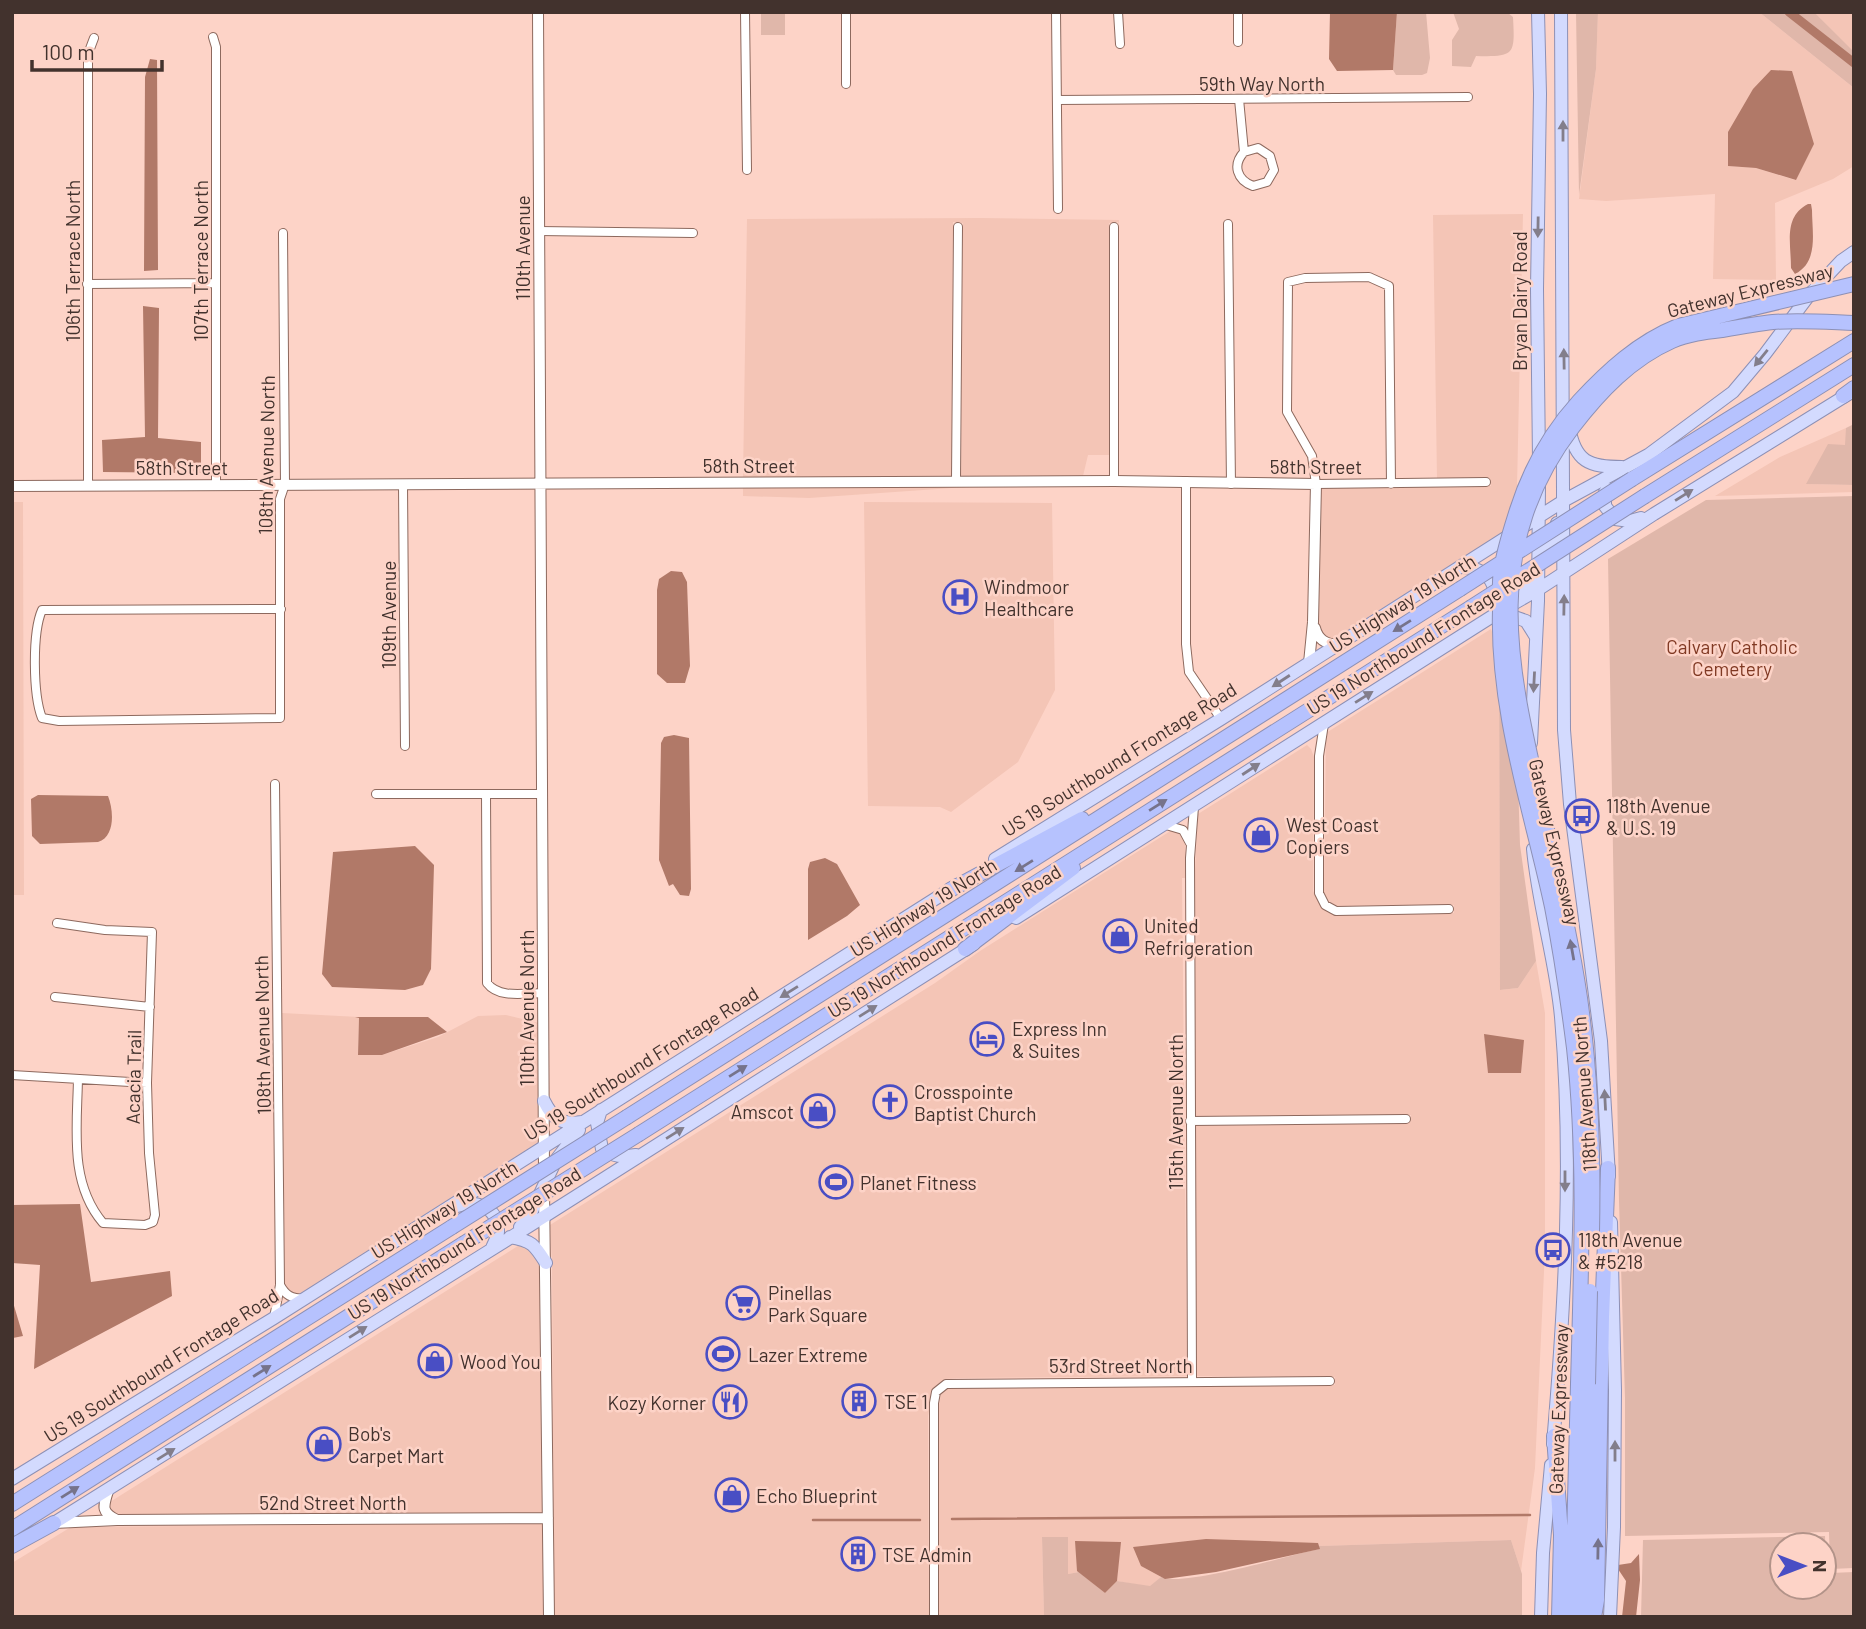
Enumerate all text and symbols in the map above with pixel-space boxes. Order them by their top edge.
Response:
scale bar [32,28,161,72]
text: 100 m [42,39,95,64]
street label: 59th Way North [1199,72,1325,95]
one-way arrow [1557,120,1568,142]
street label: 106th Terrace North [61,180,84,342]
street label: 107th Terrace North [189,180,212,342]
street label: 110th Avenue [511,195,534,301]
one-way arrow [1532,217,1544,239]
street label: Bryan Dairy Road [1508,231,1531,371]
street label: Gateway Expressway [1665,258,1836,322]
one-way arrow [1558,348,1569,370]
one-way arrow [1754,350,1769,367]
street label: 108th Avenue North [253,375,279,535]
street label: 58th Street [703,454,795,477]
street label: 58th Street [1270,455,1362,478]
street label: 58th Street [136,456,228,479]
one-way arrow [1674,489,1694,502]
street label: US Highway 19 North [1325,549,1479,657]
street label: US 19 Northbound Frontage Road [1302,556,1544,720]
street label: 109th Avenue [377,561,400,669]
place label: Windmoor Healthcare [984,575,1074,620]
hospital icon: Windmoor Healthcare [941,578,979,616]
one-way arrow [1558,594,1570,616]
one-way arrow [1393,619,1412,632]
park label: Calvary Catholic Cemetery [1666,635,1798,680]
one-way arrow [1529,671,1540,693]
one-way arrow [1271,674,1290,687]
street label: US 19 Southbound Frontage Road [998,677,1240,841]
one-way arrow [1355,691,1374,704]
street label: Gateway Expressway [1525,756,1585,928]
one-way arrow [1241,763,1261,776]
place label: 118th Avenue & U.S. 19 [1606,794,1711,839]
bus stop icon: 118th Avenue & U.S. 19 [1563,797,1601,835]
one-way arrow [1148,799,1167,812]
place label: West Coast Copiers [1286,813,1379,858]
shop icon: West Coast Copiers [1242,816,1280,854]
street label: US Highway 19 North [846,853,1000,961]
street label: US 19 Northbound Frontage Road [823,859,1065,1023]
one-way arrow [1014,859,1033,872]
place label: United Refrigeration [1144,914,1253,959]
shop icon: United Refrigeration [1101,917,1139,955]
street label: 110th Avenue North [515,930,538,1086]
one-way arrow [1566,939,1577,961]
street label: 108th Avenue North [249,955,275,1115]
street label: US 19 Southbound Frontage Road [520,981,762,1145]
one-way arrow [779,985,799,998]
one-way arrow [858,1005,877,1018]
street label: 118th Avenue North [1567,1015,1601,1173]
place label: Express Inn & Suites [1012,1017,1107,1062]
hotel icon: Express Inn & Suites [968,1020,1006,1058]
street label: Acacia Trail [121,1029,145,1125]
street label: 115th Avenue North [1164,1034,1187,1190]
one-way arrow [728,1065,747,1078]
place label: Crosspointe Baptist Church [914,1080,1037,1125]
church icon: Crosspointe Baptist Church [871,1083,909,1121]
one-way arrow [1599,1088,1610,1110]
shop icon: Amscot [799,1092,837,1130]
place label: Amscot [731,1100,794,1123]
one-way arrow [666,1126,685,1139]
street label: US Highway 19 North [367,1155,521,1263]
street label: US 19 Northbound Frontage Road [343,1161,585,1325]
sports icon: Planet Fitness [817,1163,855,1201]
place label: Planet Fitness [860,1171,977,1194]
one-way arrow [1560,1171,1571,1193]
place label: 118th Avenue & #5218 [1578,1228,1683,1273]
bus stop icon: 118th Avenue & #5218 [1534,1231,1572,1269]
place label: Pinellas Park Square [768,1281,868,1326]
street label: US 19 Southbound Frontage Road [40,1283,282,1447]
supermarket icon: Pinellas Park Square [724,1284,762,1322]
street label: Gateway Expressway [1544,1323,1572,1495]
one-way arrow [349,1326,368,1339]
sports icon: Lazer Extreme [704,1335,742,1373]
shop icon: Wood You [416,1342,454,1380]
place label: Lazer Extreme [748,1343,868,1366]
place label: Wood You [460,1350,541,1373]
street label: 53rd Street North [1049,1354,1193,1377]
one-way arrow [253,1364,272,1377]
building icon: TSE 1 [840,1382,878,1420]
restaurant icon: Kozy Korner [711,1383,749,1421]
place label: TSE 1 [884,1390,928,1413]
place label: Kozy Korner [608,1391,706,1414]
place label: Bob's Carpet Mart [348,1422,444,1467]
shop icon: Bob's Carpet Mart [305,1425,343,1463]
one-way arrow [1609,1439,1621,1461]
one-way arrow [157,1447,175,1461]
shop icon: Echo Blueprint [713,1476,751,1514]
place label: Echo Blueprint [756,1484,878,1507]
one-way arrow [60,1486,80,1499]
street label: 52nd Street North [259,1491,407,1514]
north arrow [1768,1531,1838,1601]
building icon: TSE Admin [839,1535,877,1573]
one-way arrow [1592,1538,1604,1560]
place label: TSE Admin [882,1543,972,1566]
text: N [1809,1560,1832,1572]

